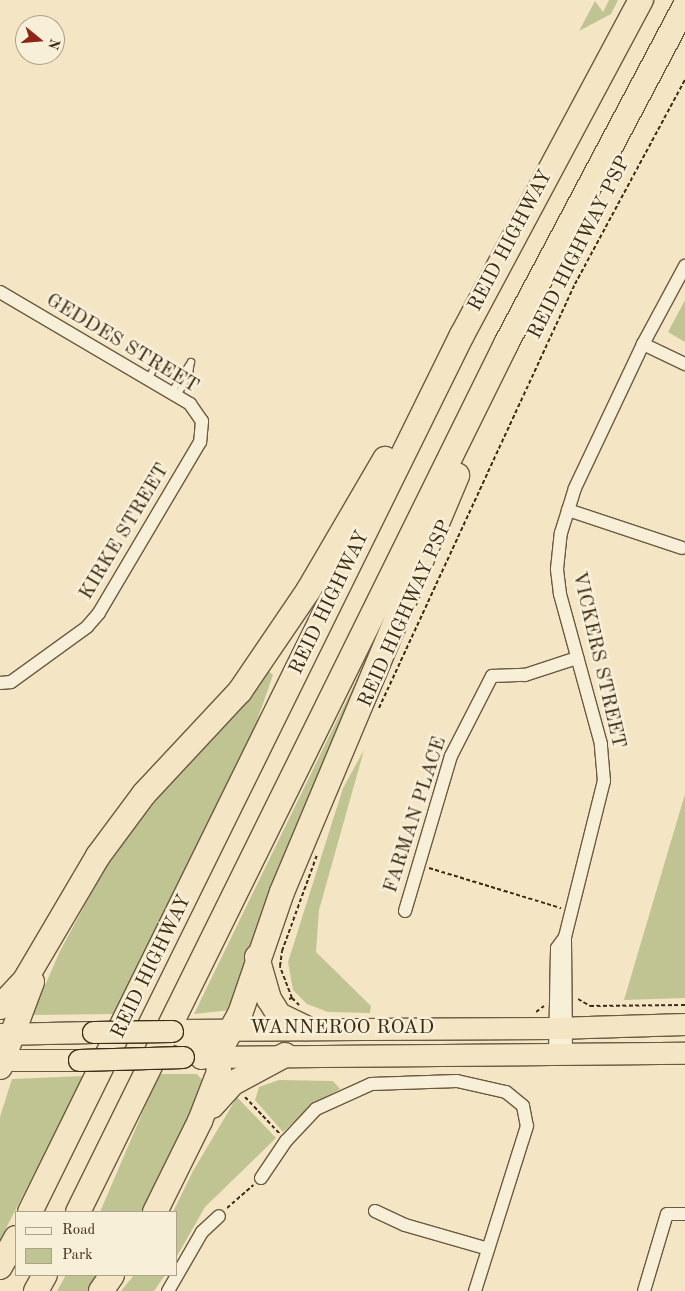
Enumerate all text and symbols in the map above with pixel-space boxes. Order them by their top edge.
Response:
north arrow [15,15,65,65]
text: N [45,37,62,51]
street label: REID HIGHWAY PSP [523,153,637,343]
street label: REID HIGHWAY [464,166,558,316]
street label: GEDDES STREET [41,289,203,399]
street label: KIRKE STREET [75,460,175,604]
street label: REID HIGHWAY PSP [354,517,458,711]
street label: REID HIGHWAY [285,527,375,679]
street label: VICKERS STREET [566,569,630,751]
street label: FARMAN PLACE [379,734,453,896]
street label: REID HIGHWAY [107,891,197,1043]
street label: WANNEROO ROAD [250,1016,434,1040]
legend [15,1211,178,1276]
text: Road [62,1223,95,1238]
text: Park [62,1248,93,1263]

